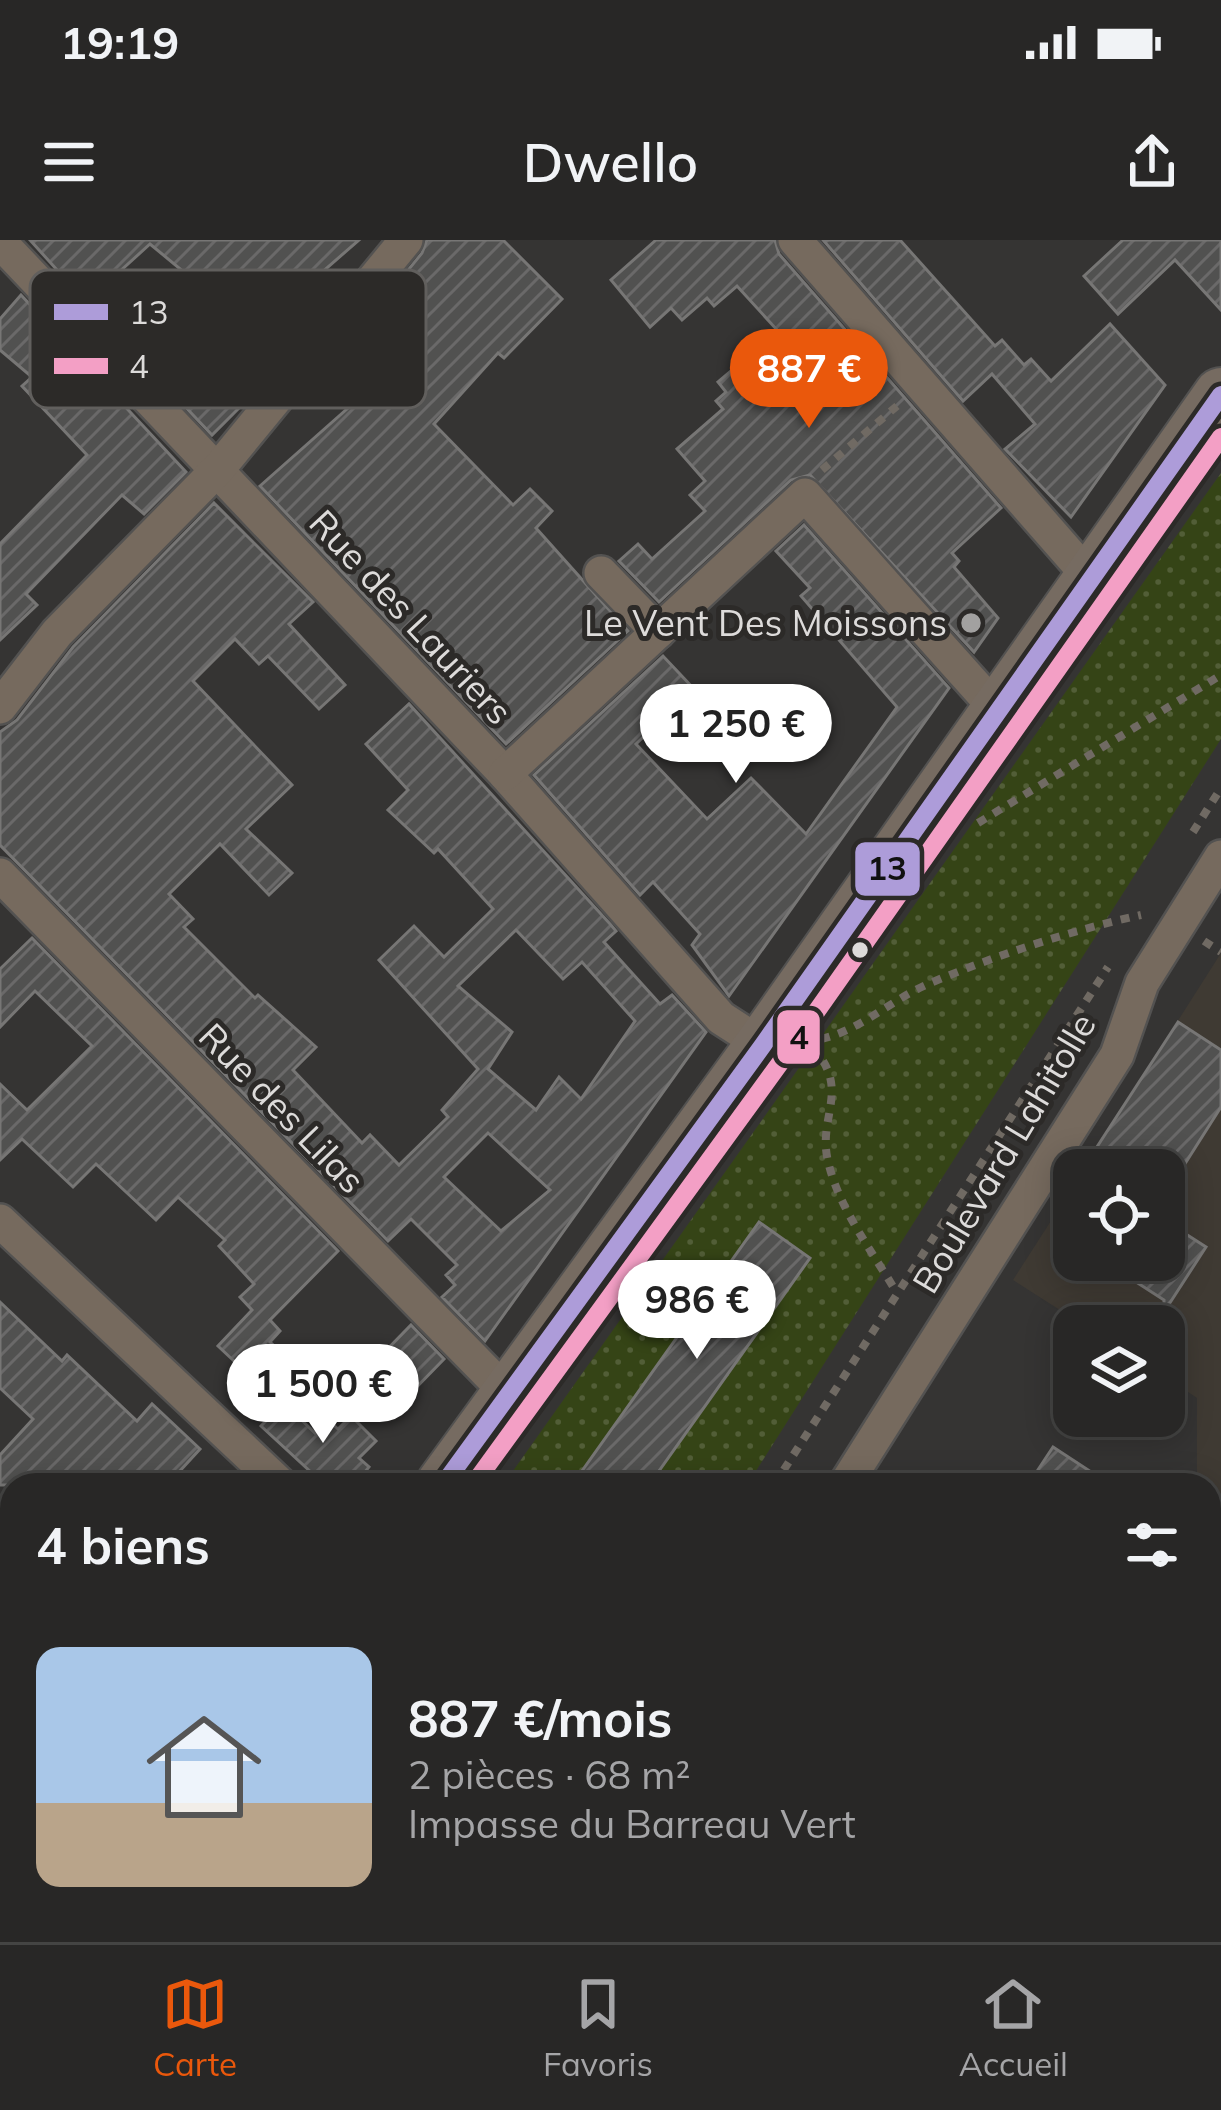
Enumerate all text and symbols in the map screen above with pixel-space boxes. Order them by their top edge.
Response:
text: 19:19 [60,14,179,70]
text: Dwello [523,128,698,196]
icon: menu [36,129,102,195]
icon: share [1119,129,1185,195]
legend [30,270,426,408]
text: 13 [129,291,169,332]
pin: 887 € [725,329,893,431]
text: 887 € [757,343,861,392]
text: 4 [129,345,149,386]
street label: Rue des Lauriers [300,500,522,733]
place label: Le Vent Des Moissons [584,600,947,645]
marker: Le Vent Des Moissons [958,610,984,636]
pin: 1 250 € [625,684,847,786]
text: 1 250 € [667,698,805,747]
line badge: 13 [853,840,922,898]
text: 13 [867,847,907,888]
unlabelled marker [849,939,871,961]
street label: Boulevard Lahitolle [902,1005,1105,1301]
line badge: 4 [775,1008,822,1066]
street label: Rue des Lilas [190,1013,375,1202]
text: 4 [789,1016,809,1057]
map controls [1053,1149,1185,1437]
button: locate [1053,1149,1185,1281]
pin: 986 € [613,1260,781,1362]
text: 986 € [645,1274,749,1323]
button: layers [1053,1305,1185,1437]
pin: 1 500 € [212,1344,434,1446]
text: 1 500 € [254,1358,392,1407]
icon: filters [1119,1512,1185,1578]
text: 4 biens [36,1513,210,1577]
text: 887 €/mois [408,1686,672,1750]
icon: home [132,1695,276,1839]
text: 2 pièces · 68 m² [408,1750,690,1799]
text: Impasse du Barreau Vert [408,1799,856,1848]
tab: Carte [153,1971,237,2084]
tab: Favoris [543,1971,653,2084]
tab: Accueil [959,1971,1068,2084]

